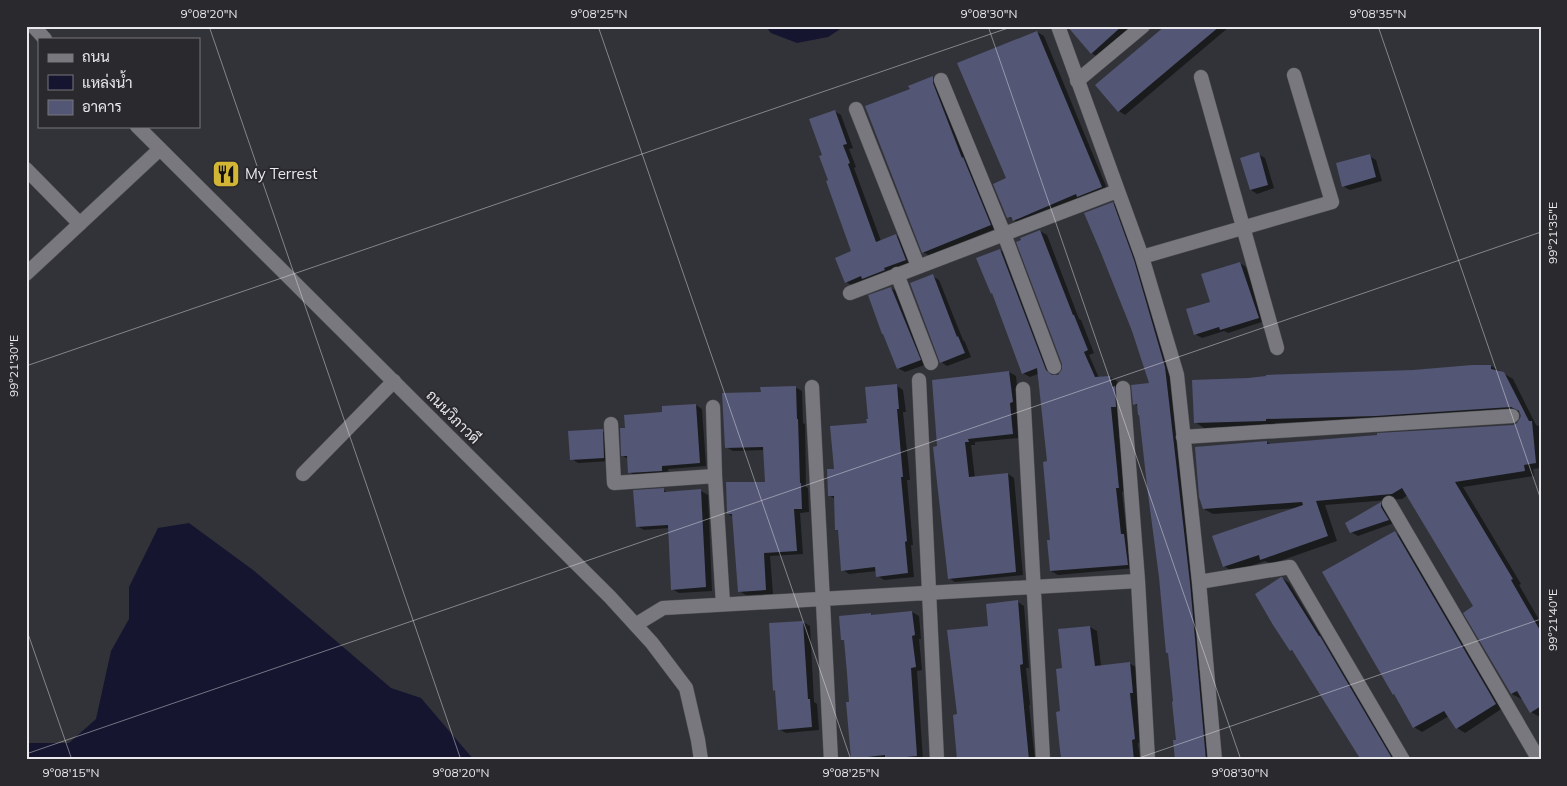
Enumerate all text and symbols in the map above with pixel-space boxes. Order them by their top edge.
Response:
text: 9°08'20"N [181,6,237,21]
text: 9°08'25"N [571,6,627,21]
text: 9°08'30"N [961,6,1017,21]
text: 9°08'35"N [1350,6,1406,21]
legend [38,38,200,128]
text: ถนน [82,47,110,66]
text: แหล่งน้ำ [82,70,133,92]
text: อาคาร [82,97,122,116]
restaurant icon: My Terrest [211,159,241,189]
place label: My Terrest [245,164,317,183]
text: 99°21'35"E [1545,202,1560,264]
text: 99°21'30"E [6,335,21,397]
street label: ถนนวิภาวดี [422,386,484,448]
text: 99°21'40"E [1545,589,1560,651]
text: 9°08'15"N [43,765,99,780]
text: 9°08'20"N [433,765,489,780]
text: 9°08'25"N [823,765,879,780]
text: 9°08'30"N [1212,765,1268,780]

